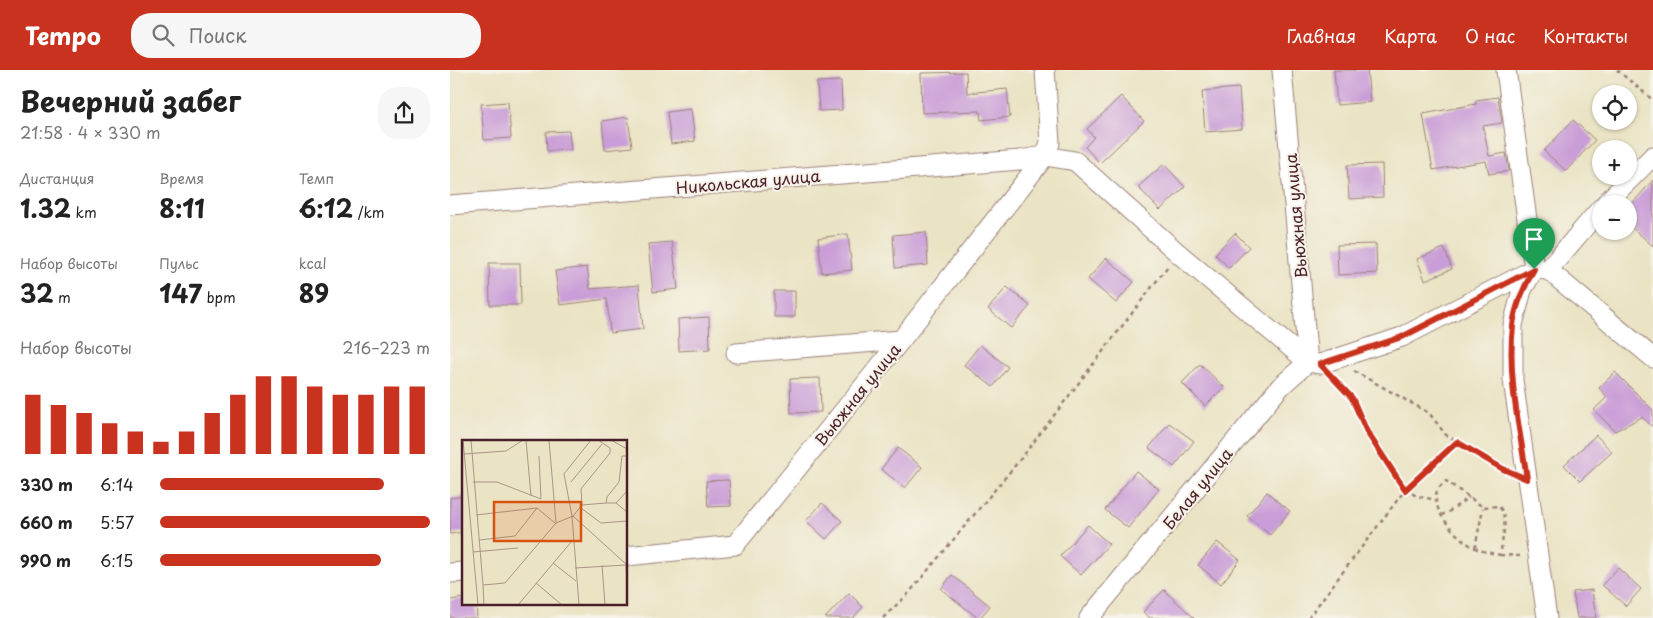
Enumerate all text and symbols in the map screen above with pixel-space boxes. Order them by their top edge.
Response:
search box [131,13,481,58]
text: Tempo [25,17,101,53]
icon: search [149,21,177,49]
text: Поиск [189,21,247,49]
text: Главная [1287,22,1356,49]
text: Карта [1384,22,1437,49]
text: О нас [1465,22,1515,49]
text: Контакты [1543,22,1628,49]
text: Вечерний забег [20,79,241,122]
map controls [1592,85,1637,240]
button: locate [1592,85,1637,130]
button: share [378,87,430,139]
text: 21:58 · 4 × 330 m [20,120,160,144]
button: + [1592,140,1637,185]
street label: Вьюжная улица [1278,152,1312,280]
street label: Никольская улица [675,163,821,199]
text: Дистанция [20,168,94,189]
text: Время [159,168,204,189]
text: Темп [299,168,334,189]
text: 1.32 [20,189,71,227]
text: 8:11 [159,189,205,227]
text: 6:12 [299,189,353,227]
button: − [1592,195,1637,240]
text: km [71,202,97,223]
text: /km [353,202,384,223]
pin [1513,218,1555,269]
icon: arrive [1520,225,1548,253]
text: Набор высоты [20,253,118,274]
text: Пульс [159,253,199,274]
text: kcal [299,253,327,274]
text: 32 [20,274,53,312]
text: 147 [159,274,202,312]
text: 89 [299,274,329,312]
text: m [53,287,71,308]
text: bpm [202,287,236,308]
text: Набор высоты [20,335,132,359]
text: 216–223 m [342,335,430,359]
street label: Вьюжная улица [808,338,906,450]
inset map [462,440,628,606]
street label: Белая улица [1157,442,1237,534]
text: 330 m [20,472,73,496]
text: 6:14 [100,472,134,496]
text: 660 m [20,510,73,534]
text: 5:57 [100,510,134,534]
text: 990 m [20,548,71,572]
text: 6:15 [100,548,133,572]

